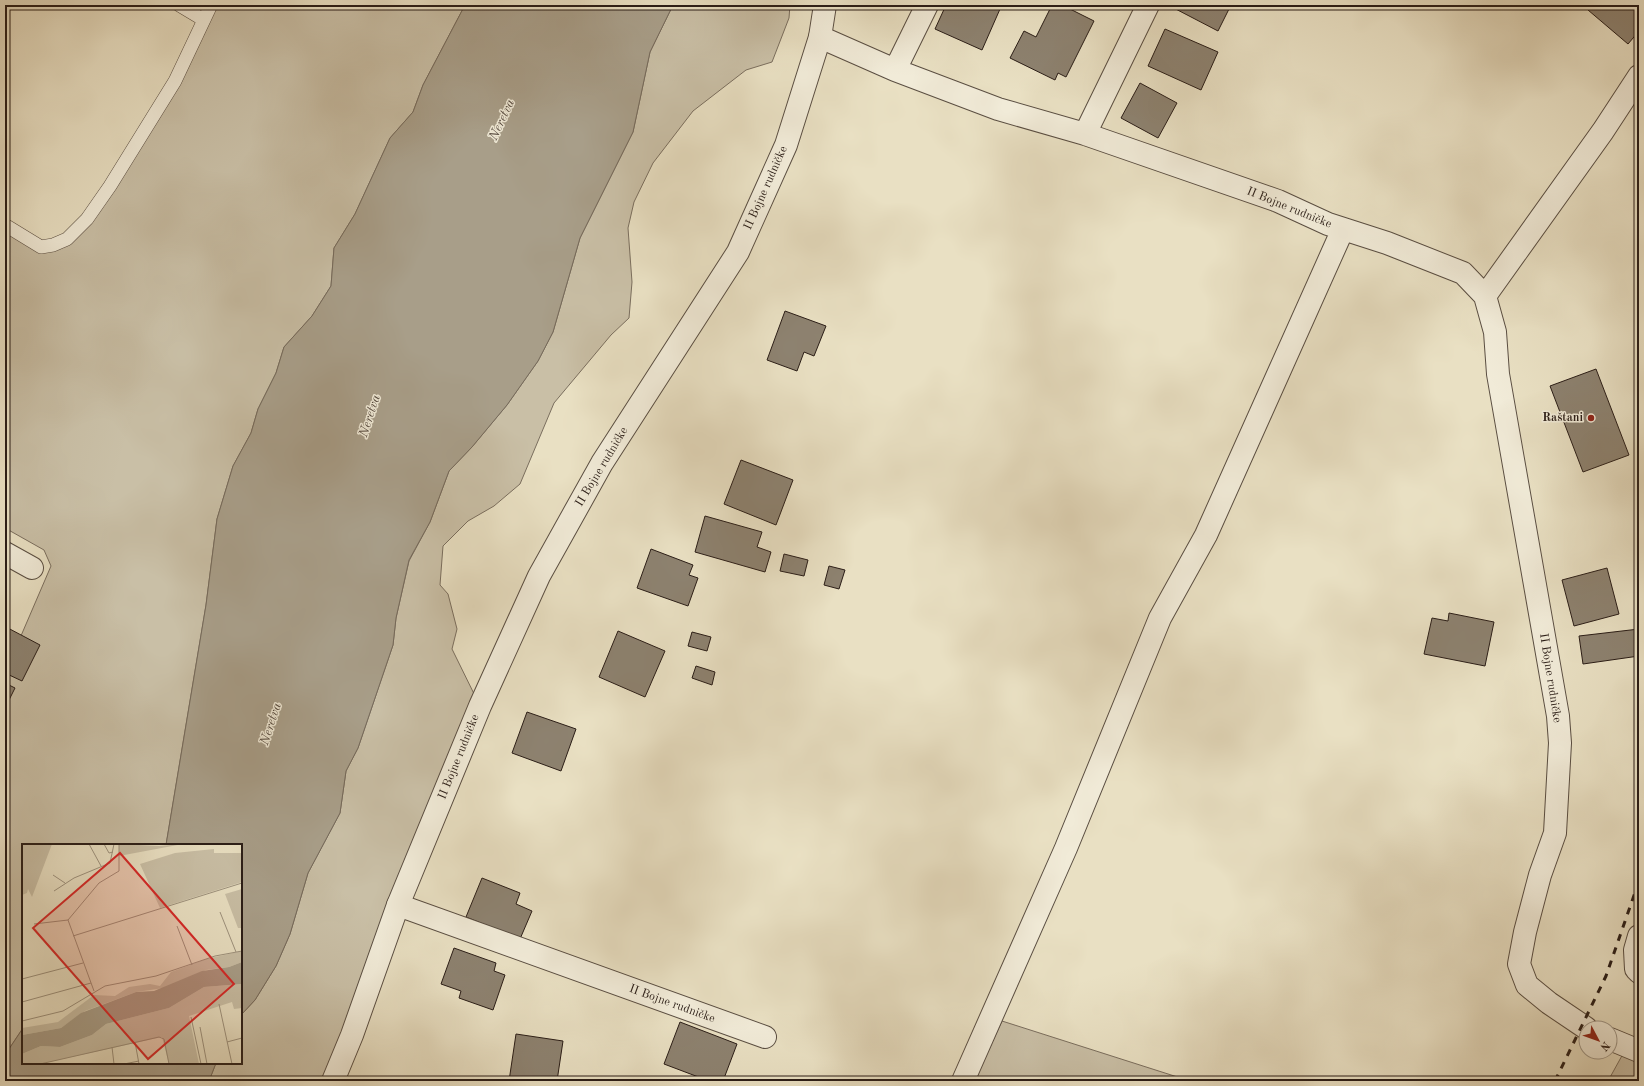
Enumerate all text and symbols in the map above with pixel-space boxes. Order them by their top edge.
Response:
water label: Neretva [486,97,517,144]
street label: II Bojne rudničke [742,144,790,232]
street label: II Bojne rudničke [1245,185,1334,231]
water label: Neretva [357,393,383,440]
place label: Raštani [1542,412,1583,424]
marker: Raštani [1586,413,1596,423]
street label: II Bojne rudničke [574,425,631,509]
street label: II Bojne rudničke [1537,632,1563,724]
water label: Neretva [258,701,284,748]
street label: II Bojne rudničke [436,712,482,801]
inset map [22,844,242,1064]
street label: II Bojne rudničke [627,983,717,1025]
north arrow [1578,1020,1618,1060]
text: N [1597,1039,1611,1053]

